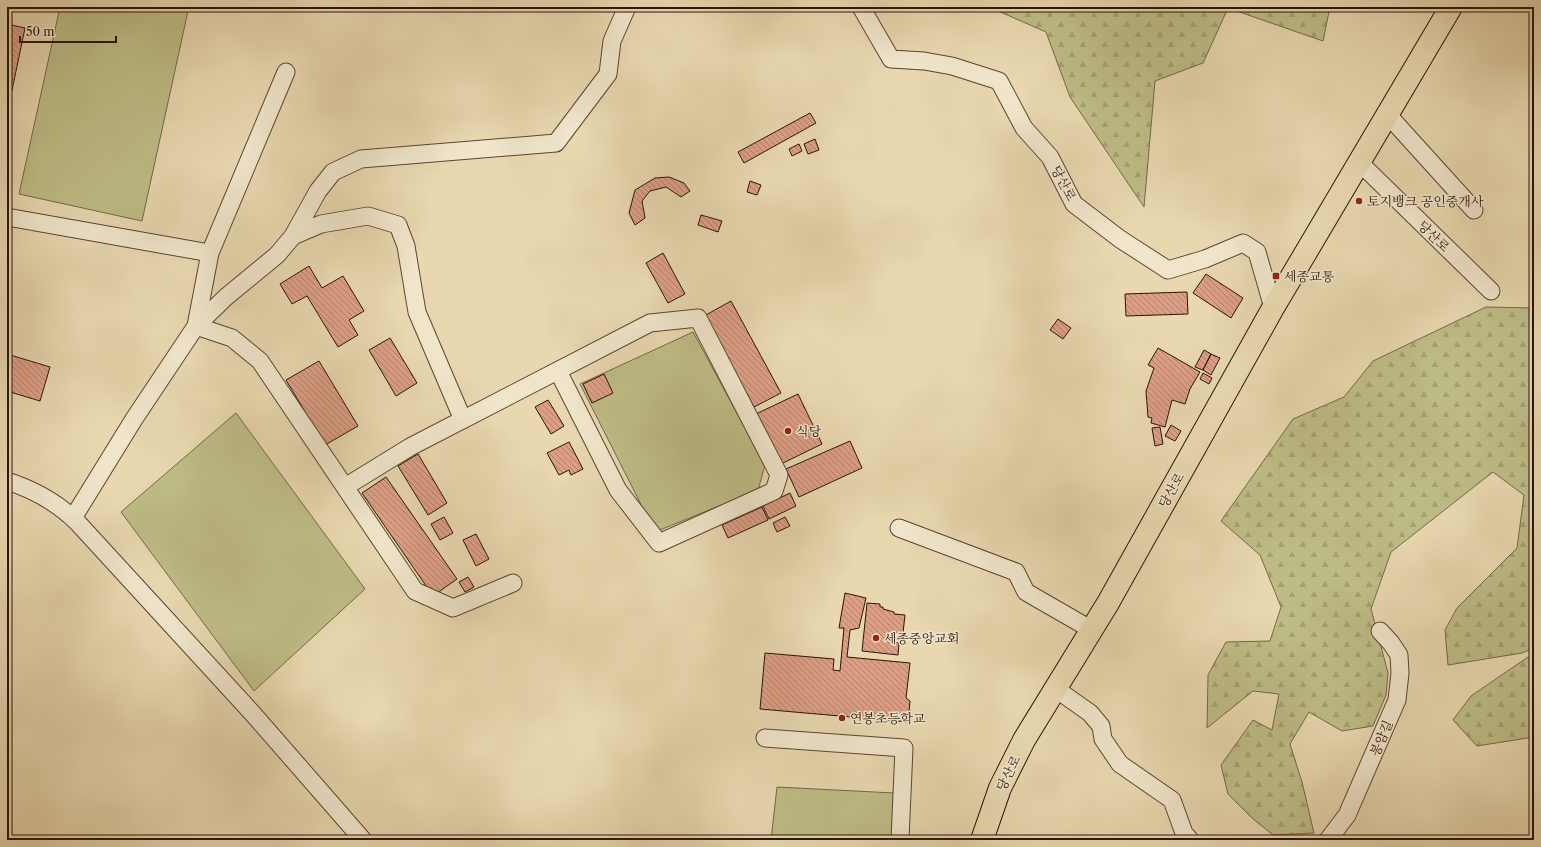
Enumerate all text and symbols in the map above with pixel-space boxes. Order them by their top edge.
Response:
scale bar [20,18,116,44]
text: 50 m [26,24,55,39]
street label: 당산로 [1048,163,1080,204]
place label: 토지뱅크 공인중개사 [1367,193,1484,209]
marker: 토지뱅크 공인중개사 [1354,196,1364,206]
street label: 당산로 [1415,217,1453,255]
place label: 세종교통 [1284,268,1335,284]
marker: 세종교통 [1271,271,1281,281]
place label: 식당 [796,423,822,439]
marker: 식당 [783,426,793,436]
street label: 당산로 [1155,469,1187,510]
place label: 세종중앙교회 [884,630,959,646]
marker: 세종중앙교회 [871,633,881,643]
place label: 연봉초등학교 [850,710,926,726]
marker: 연봉초등학교 [837,713,847,723]
street label: 봉암길 [1366,718,1396,758]
street label: 당산로 [993,752,1024,793]

